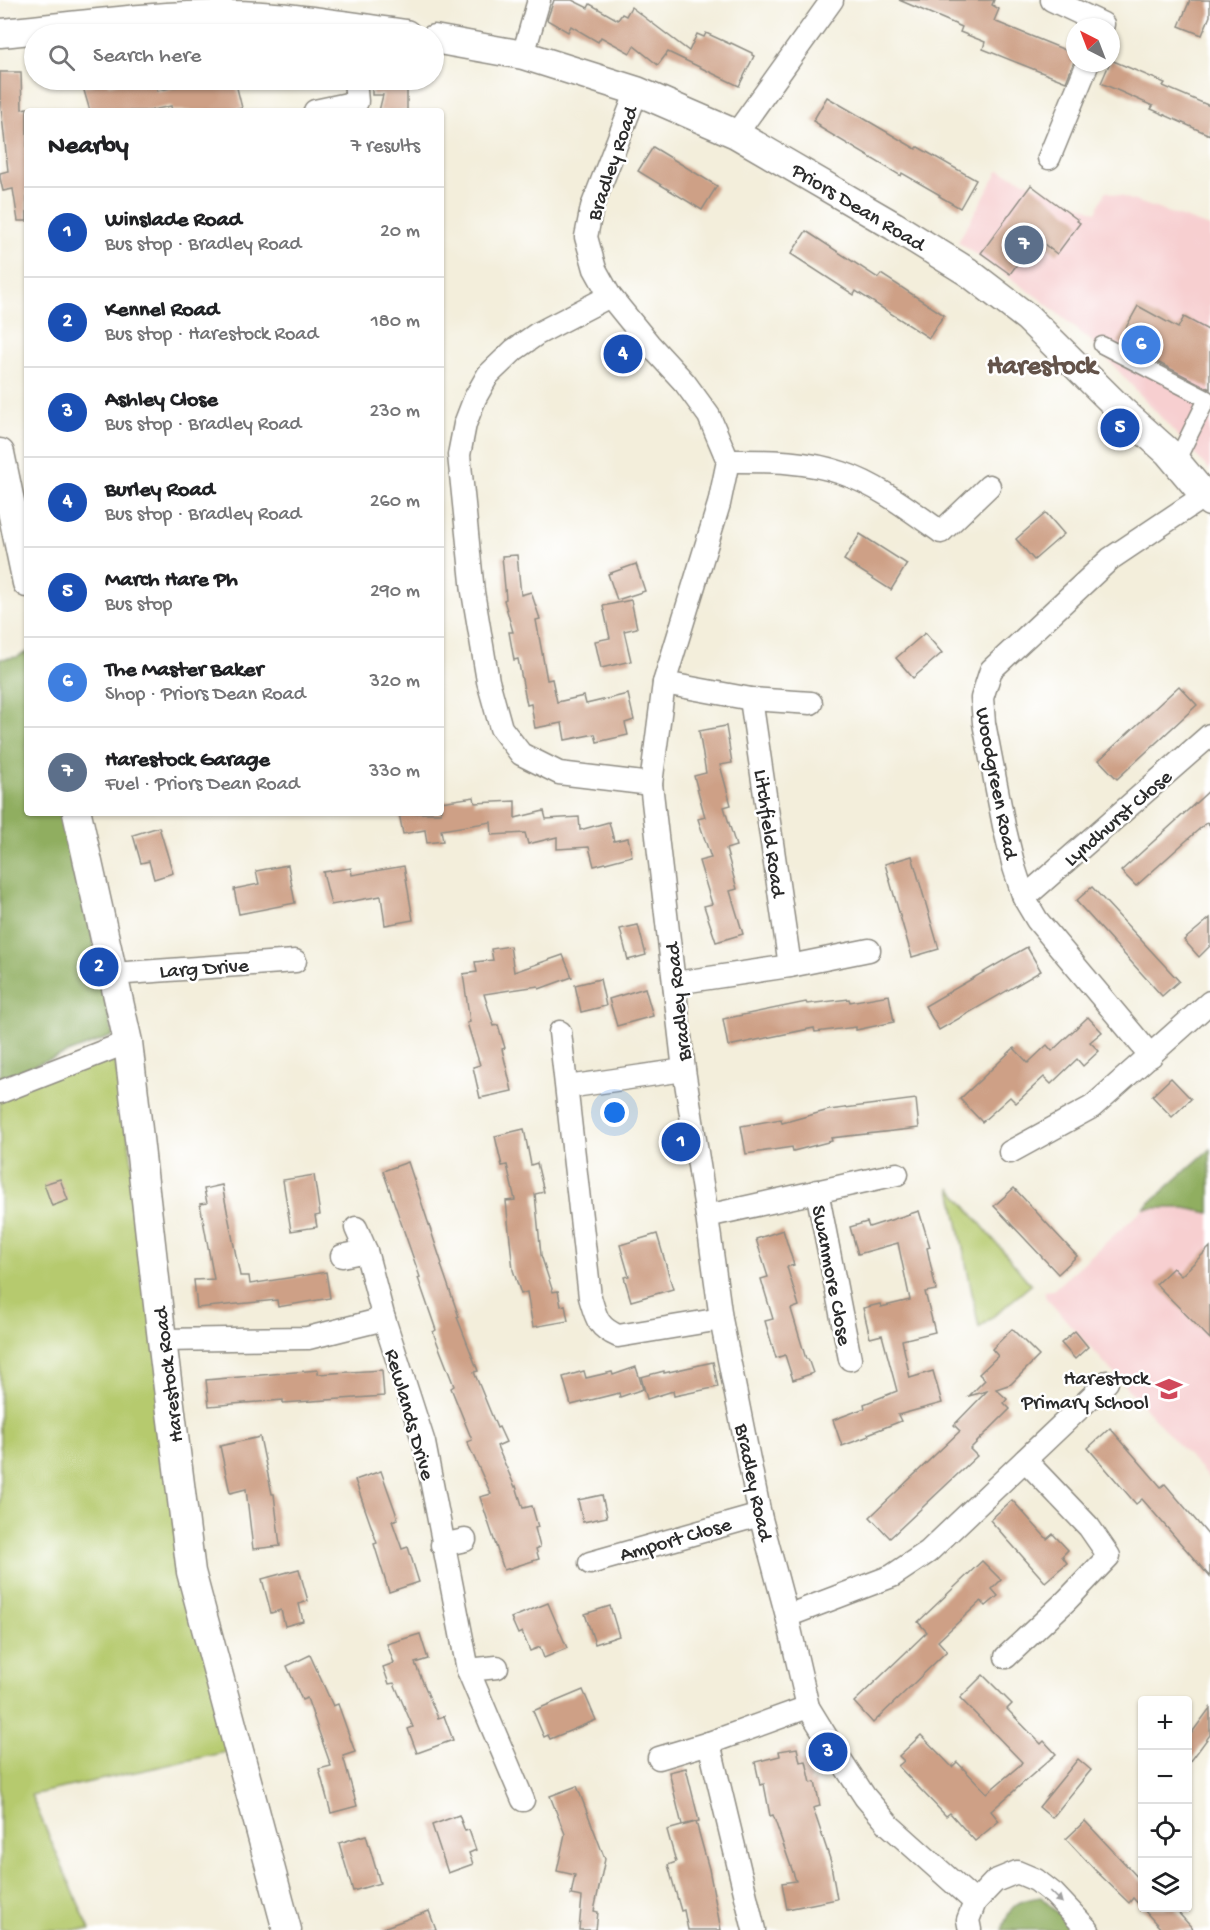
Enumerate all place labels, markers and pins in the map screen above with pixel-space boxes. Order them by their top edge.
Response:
pin: 7 [1004,222,1044,268]
pin: 6 [1122,322,1160,368]
pin: 4 [604,332,642,376]
pin: 5 [1100,406,1140,450]
pin: 2 [80,944,118,990]
pin: 1 [662,1120,700,1164]
place label: Harestock Primary School [1021,1368,1152,1417]
school or university icon: Harestock Primary School [1154,1374,1184,1404]
pin: 3 [808,1730,848,1774]

